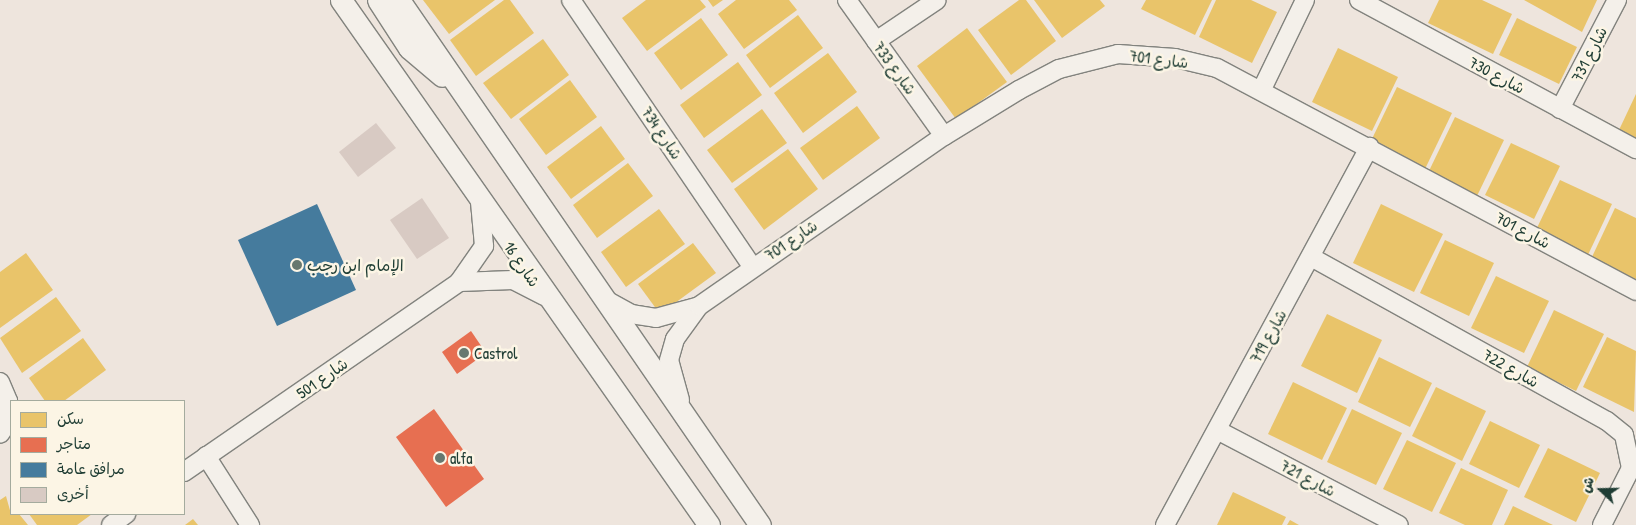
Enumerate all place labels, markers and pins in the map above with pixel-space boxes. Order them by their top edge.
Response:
place label: الإمام ابن رجب [307,255,404,275]
marker: الإمام ابن رجب [291,259,303,271]
place label: Castrol [474,343,518,363]
marker: Castrol [458,347,470,359]
place label: alfa [450,448,473,468]
marker: alfa [434,452,446,464]

